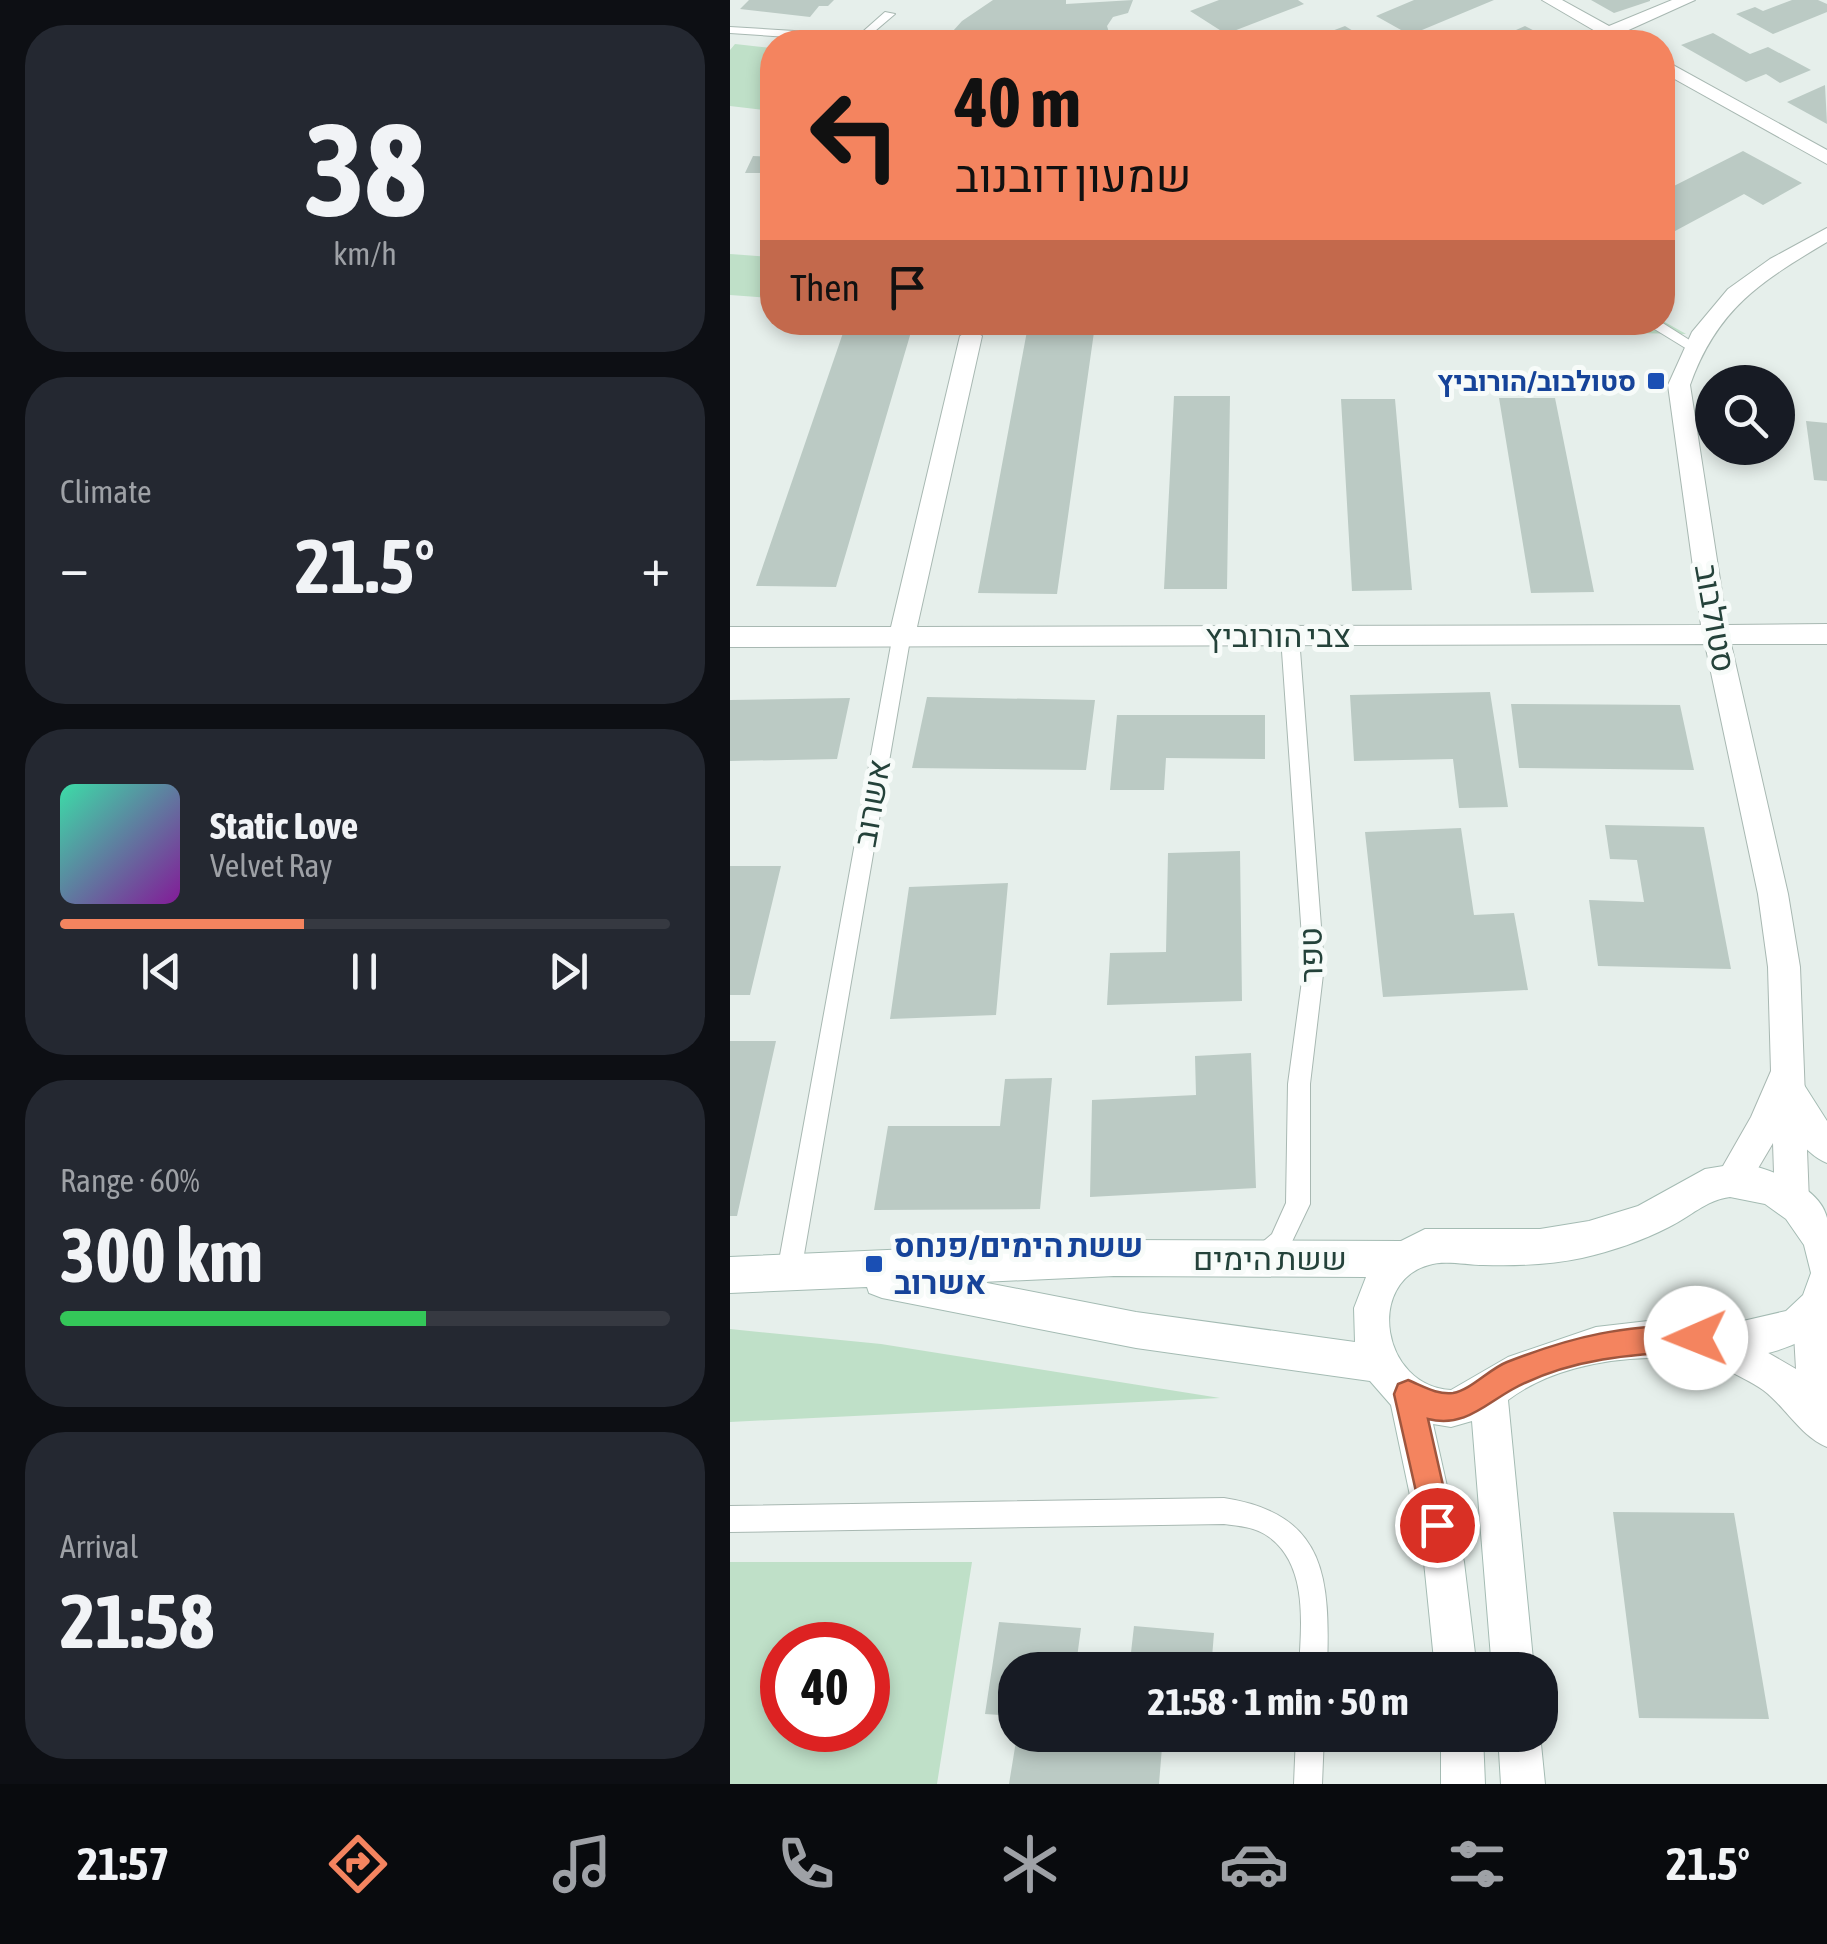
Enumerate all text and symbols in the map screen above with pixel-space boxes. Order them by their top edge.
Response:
text: 40 m [955,62,1081,142]
icon: left [790,70,920,200]
text: 38 [304,95,426,244]
text: שמעון דובנוב [955,150,1191,202]
text: km/h [333,235,397,272]
icon: arrive [880,260,935,315]
text: Then [790,266,860,309]
place label: סטולבוב/הורוביץ [1437,365,1636,397]
map controls [1695,365,1795,465]
button: search [1695,365,1795,465]
marker: סטולבוב/הורוביץ [1645,370,1667,392]
text: Climate [60,473,152,510]
text: 21.5° [295,523,435,609]
text: − [60,535,89,598]
text: + [641,535,670,598]
street label: סטולבוב [1688,561,1743,675]
street label: צבי הורוביץ [1205,617,1351,654]
street label: אשרוב [846,756,897,849]
text: Static Love [210,804,358,847]
text: Velvet Ray [210,847,332,884]
street label: טפר [1292,927,1329,983]
icon: previous [134,944,189,999]
icon: pause [337,944,392,999]
icon: next [541,944,596,999]
text: Range · 60% [60,1162,200,1199]
text: 300 km [60,1212,263,1298]
place label: ששת הימים/פנחס אשרוב [894,1227,1143,1301]
street label: ששת הימים [1193,1240,1347,1277]
marker: ששת הימים/פנחס אשרוב [863,1253,885,1275]
position arrow [1644,1286,1748,1390]
pin [1395,1483,1480,1568]
icon: arrive [1410,1498,1465,1553]
text: Arrival [60,1528,138,1565]
text: 21:58 [60,1578,214,1664]
speed limit sign: 40 [760,1622,890,1752]
text: 21:58 · 1 min · 50 m [1147,1680,1409,1723]
icon: directions [323,1829,393,1899]
icon: music [547,1829,617,1899]
icon: phone [771,1829,841,1899]
icon: climate [995,1829,1065,1899]
icon: car [1219,1829,1289,1899]
icon: filters [1442,1829,1512,1899]
text: 21:57 [77,1838,170,1890]
text: 21.5° [1666,1838,1750,1890]

